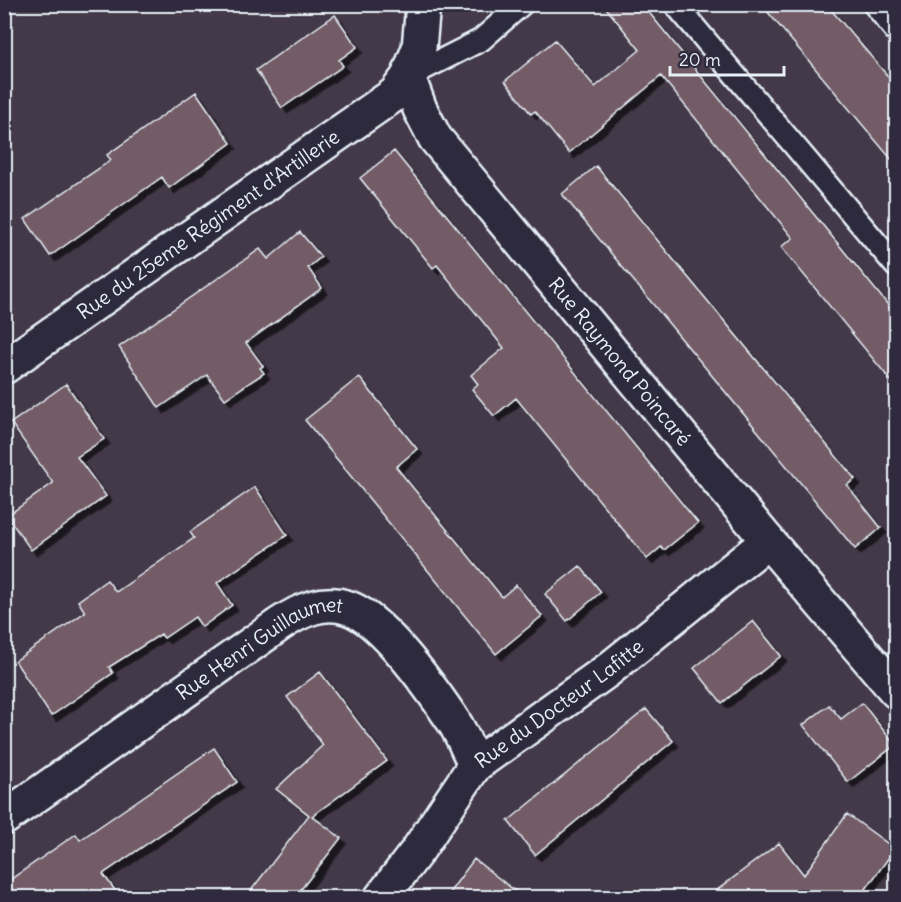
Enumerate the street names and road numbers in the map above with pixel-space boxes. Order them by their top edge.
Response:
street label: Rue du 25eme Régiment d'Artillerie [72,124,344,324]
street label: Rue Raymond Poincaré [543,272,697,450]
street label: Rue Henri Guillaumet [171,592,345,705]
street label: Rue du Docteur Lafitte [470,634,648,773]

